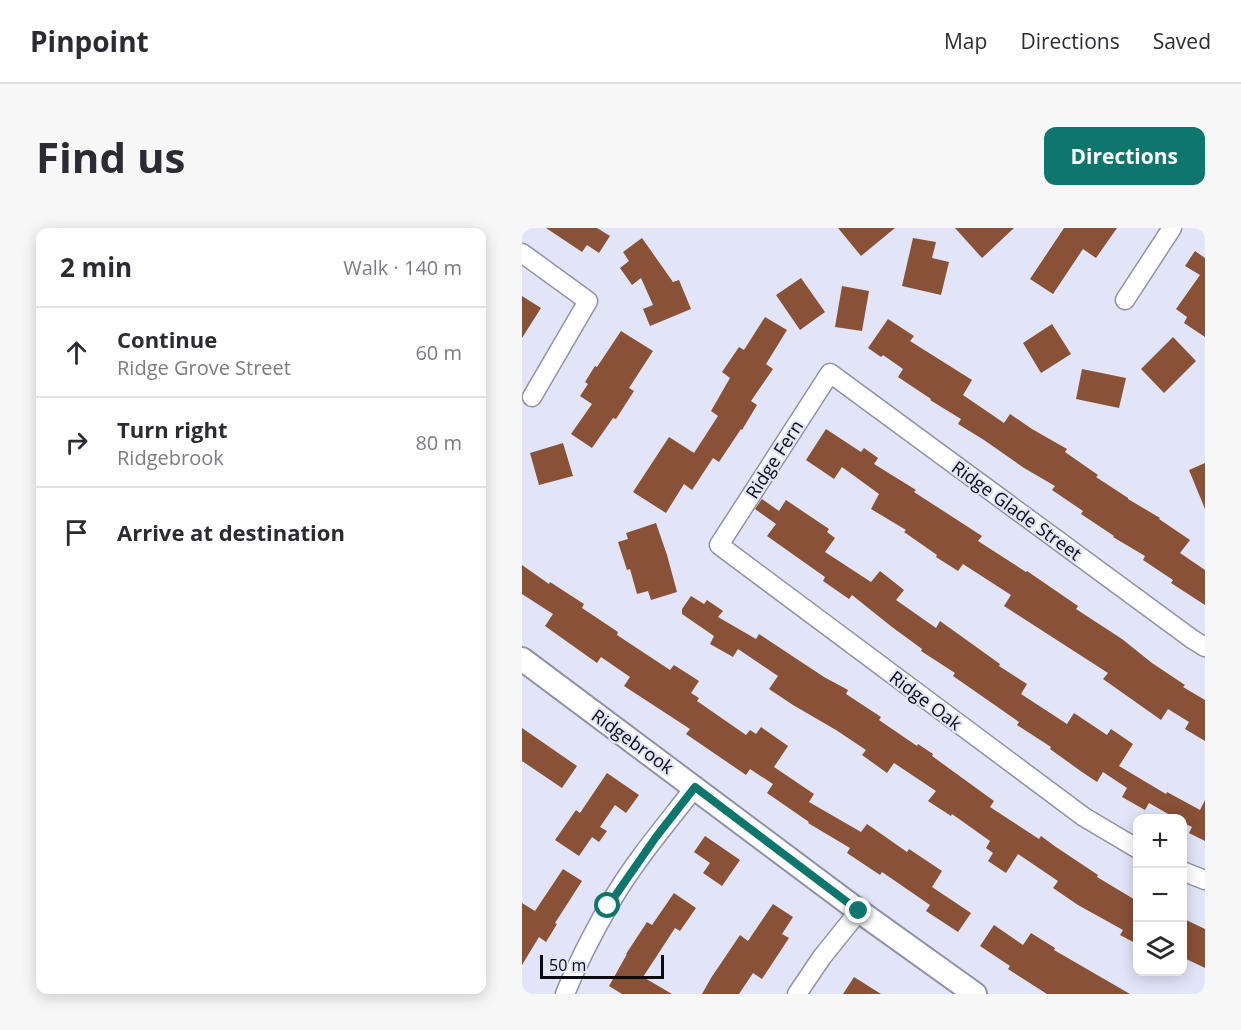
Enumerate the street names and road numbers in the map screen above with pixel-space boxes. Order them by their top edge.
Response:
street label: Ridge Fern [740,415,808,503]
street label: Ridge Glade Street [947,455,1087,565]
street label: Ridge Oak [885,665,967,735]
street label: Ridgebrook [587,703,679,779]

